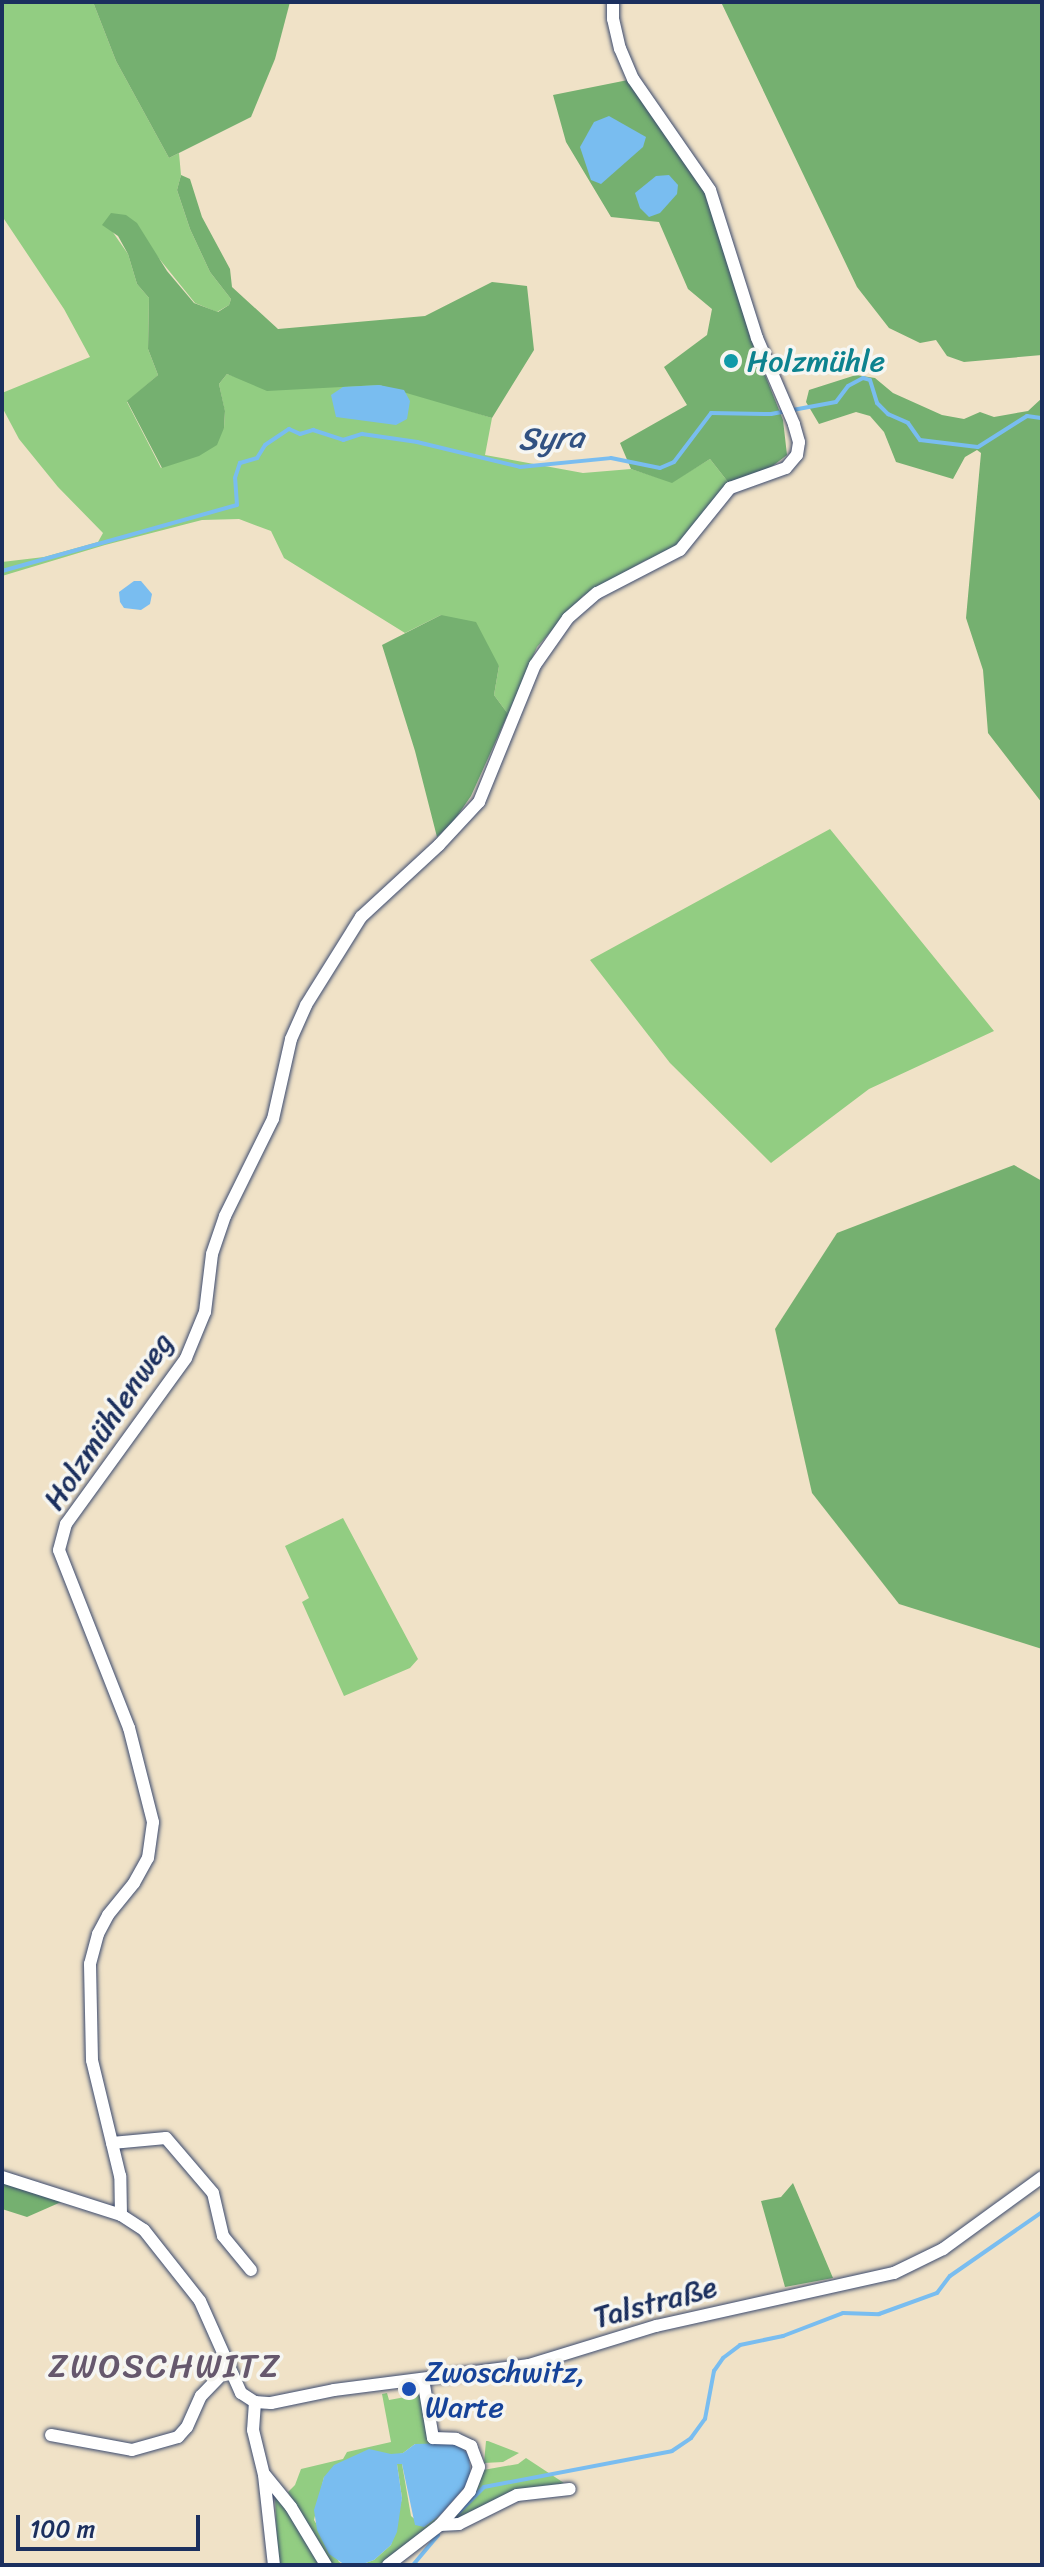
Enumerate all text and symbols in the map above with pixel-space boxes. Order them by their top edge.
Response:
place label: Holzmühle [747,343,885,379]
marker: Holzmühle [722,352,740,370]
water label: Syra [517,419,585,459]
street label: Holzmühlenweg [36,1326,180,1516]
street label: Talstraße [589,2268,721,2336]
district label: ZWOSCHWITZ [51,2347,279,2387]
place label: Zwoschwitz, Warte [425,2354,585,2424]
marker: Zwoschwitz, Warte [400,2380,418,2398]
scale bar [20,2499,204,2549]
text: 100 m [30,2508,95,2550]

